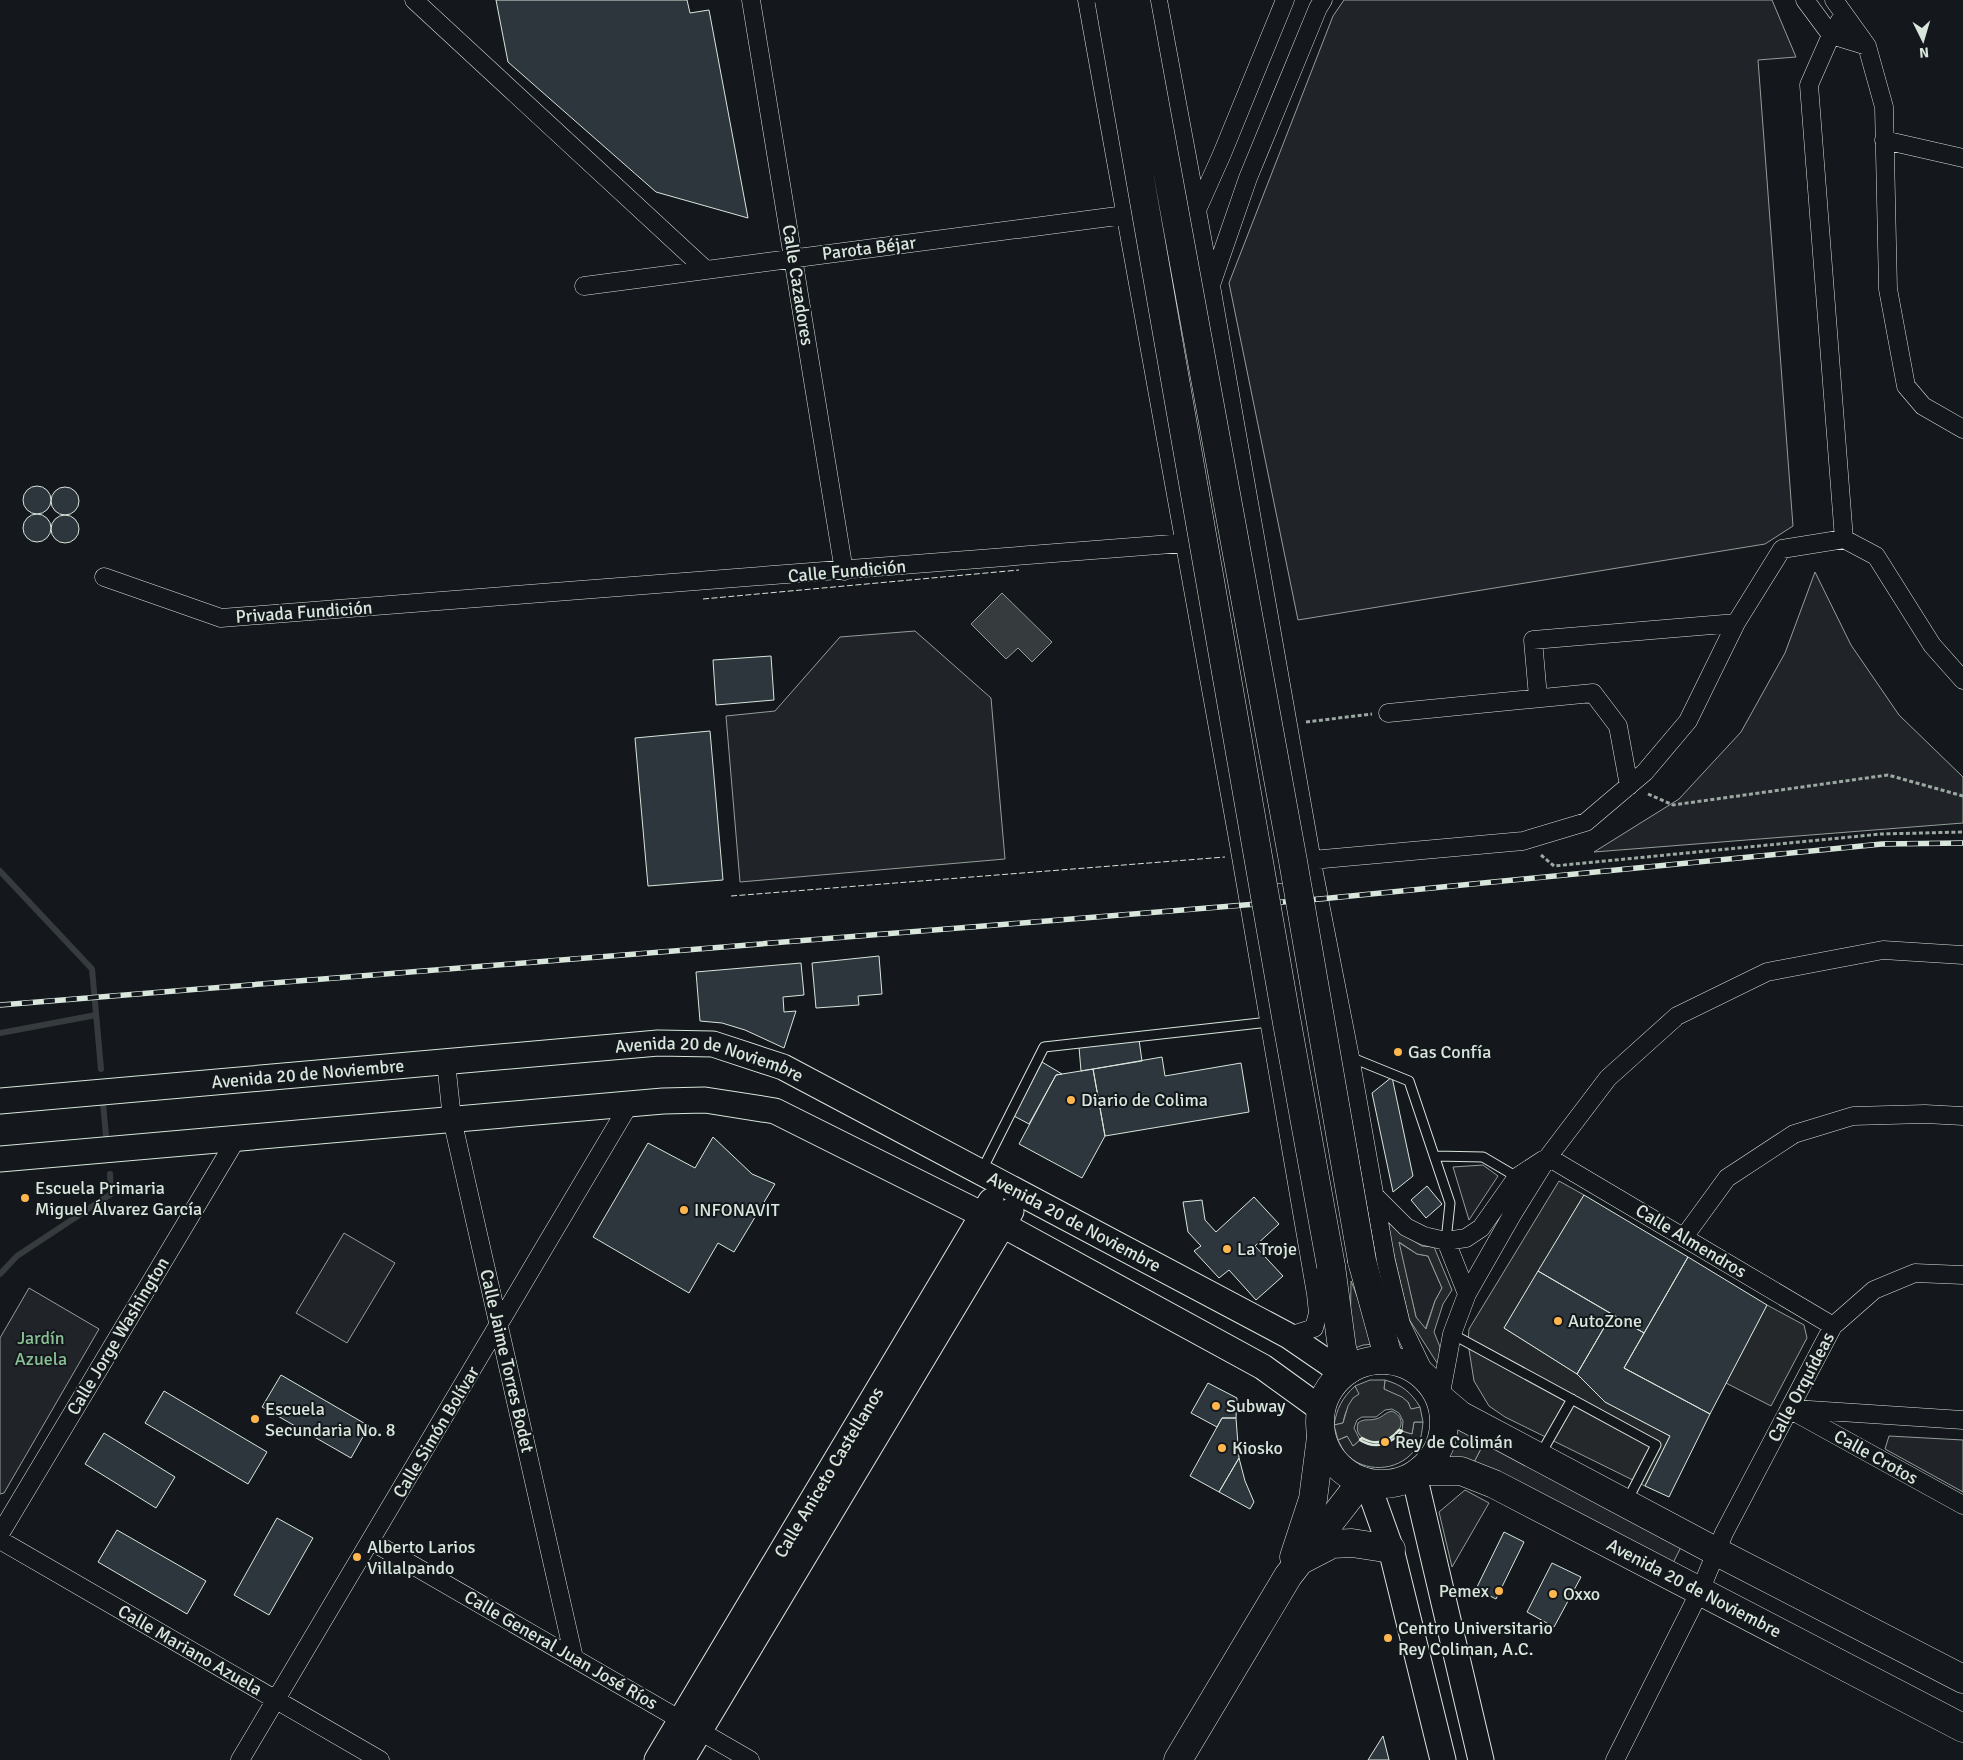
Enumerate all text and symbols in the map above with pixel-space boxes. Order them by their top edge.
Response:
north arrow [1898,15,1948,65]
text: N [1918,44,1930,61]
street label: Calle Cazadores [778,223,818,347]
street label: Parota Béjar [821,231,918,265]
street label: Calle Fundición [787,555,907,587]
street label: Privada Fundición [235,596,373,628]
street label: Avenida 20 de Noviembre [614,1032,807,1087]
place label: Gas Confía [1408,1041,1491,1063]
marker: Gas Confía [1392,1046,1404,1058]
street label: Avenida 20 de Noviembre [210,1054,405,1093]
place label: Diario de Colima [1081,1089,1208,1111]
marker: Diario de Colima [1065,1094,1077,1106]
street label: Avenida 20 de Noviembre [984,1167,1165,1277]
place label: Escuela Primaria Miguel Álvarez García [35,1177,202,1220]
marker: Escuela Primaria Miguel Álvarez García [19,1192,31,1204]
place label: INFONAVIT [694,1199,780,1221]
street label: Calle Almendros [1632,1199,1751,1283]
marker: INFONAVIT [678,1204,690,1216]
place label: La Troje [1237,1238,1297,1260]
marker: La Troje [1221,1243,1233,1255]
street label: Calle Jorge Washington [62,1253,174,1419]
street label: Calle Jaime Torres Bodet [475,1267,539,1455]
place label: AutoZone [1568,1310,1642,1332]
marker: AutoZone [1552,1315,1564,1327]
park label: Jardín Azuela [15,1327,67,1370]
street label: Calle Orquídeas [1763,1328,1839,1446]
street label: Calle Simón Bolívar [388,1362,484,1502]
street label: Calle Aniceto Castellanos [769,1383,888,1562]
place label: Subway [1226,1395,1286,1417]
place label: Escuela Secundaria No. 8 [265,1398,396,1441]
marker: Subway [1210,1400,1222,1412]
marker: Escuela Secundaria No. 8 [249,1413,261,1425]
street label: Calle Crotos [1830,1425,1922,1489]
place label: Rey de Colimán [1395,1431,1513,1453]
marker: Rey de Colimán [1379,1436,1391,1448]
place label: Kiosko [1232,1437,1283,1459]
marker: Kiosko [1216,1442,1228,1454]
street label: Avenida 20 de Noviembre [1603,1534,1785,1643]
place label: Alberto Larios Villalpando [367,1536,476,1579]
marker: Alberto Larios Villalpando [351,1551,363,1563]
place label: Pemex [1439,1580,1490,1602]
place label: Oxxo [1563,1583,1600,1605]
marker: Pemex [1493,1585,1505,1597]
street label: Calle General Juan José Ríos [461,1586,662,1714]
marker: Oxxo [1547,1588,1559,1600]
street label: Calle Mariano Azuela [114,1600,266,1700]
place label: Centro Universitario Rey Coliman, A.C. [1398,1617,1553,1660]
marker: Centro Universitario Rey Coliman, A.C. [1382,1632,1394,1644]

